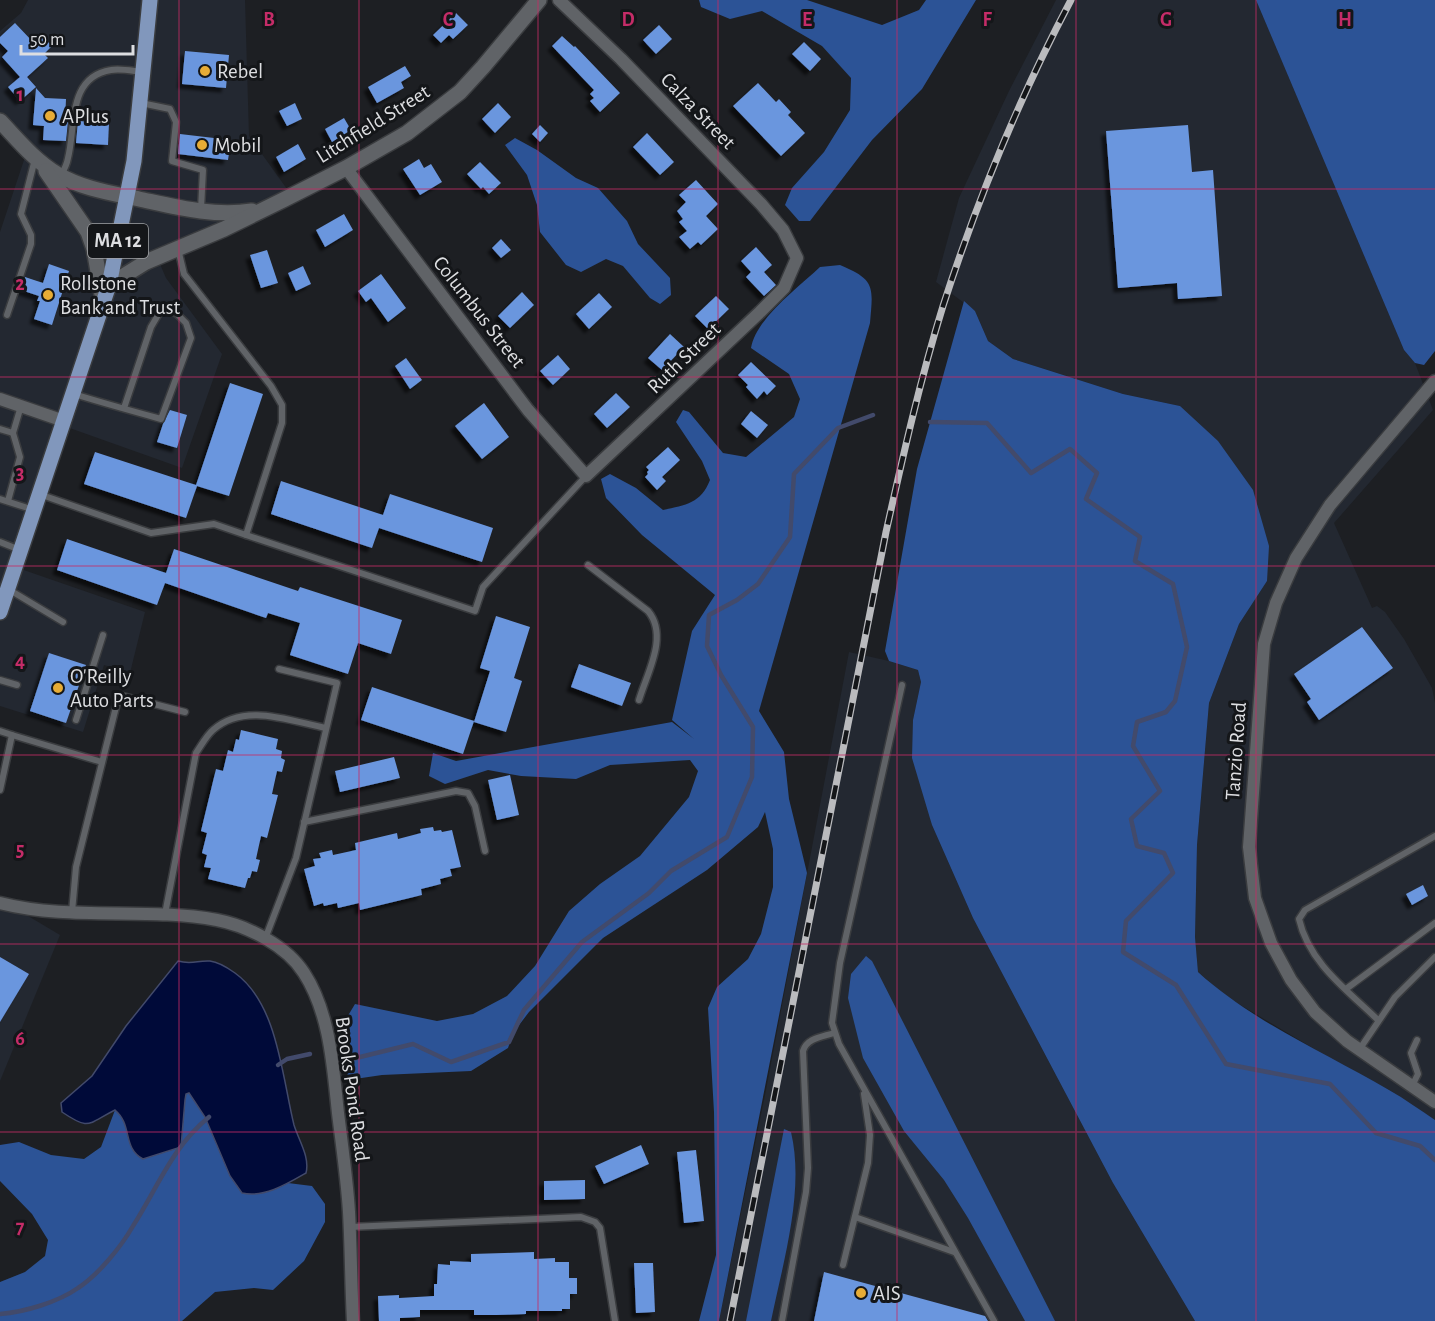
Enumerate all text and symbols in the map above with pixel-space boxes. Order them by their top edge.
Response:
text: B [263,10,275,30]
text: C [443,10,454,30]
text: D [621,10,635,30]
text: E [802,10,812,30]
text: F [982,10,992,30]
text: G [1160,10,1172,30]
text: H [1338,10,1352,30]
scale bar [21,18,134,56]
text: 50 m [30,31,64,49]
place label: Rebel [217,61,263,82]
marker: Rebel [198,64,212,78]
street label: Calza Street [657,69,739,153]
street label: Litchfield Street [313,81,434,167]
text: 1 [16,85,24,105]
place label: APlus [62,106,109,127]
marker: APlus [43,109,57,123]
place label: Mobil [214,135,262,156]
marker: Mobil [195,138,209,152]
road number: MA 12 [88,224,148,258]
street label: Columbus Street [429,252,529,372]
place label: Rollstone Bank and Trust [60,273,181,318]
text: 2 [15,274,25,294]
marker: Rollstone Bank and Trust [41,288,55,302]
street label: Ruth Street [643,318,725,398]
text: 3 [16,463,24,483]
text: 4 [15,651,25,671]
place label: O'Reilly Auto Parts [70,666,154,711]
marker: O'Reilly Auto Parts [51,681,65,695]
street label: Tanzio Road [1222,701,1250,801]
text: 5 [16,840,24,860]
street label: Brooks Pond Road [331,1015,373,1163]
text: 6 [15,1029,25,1049]
text: 7 [16,1217,25,1237]
place label: AIS [873,1283,901,1304]
marker: AIS [854,1286,868,1300]

